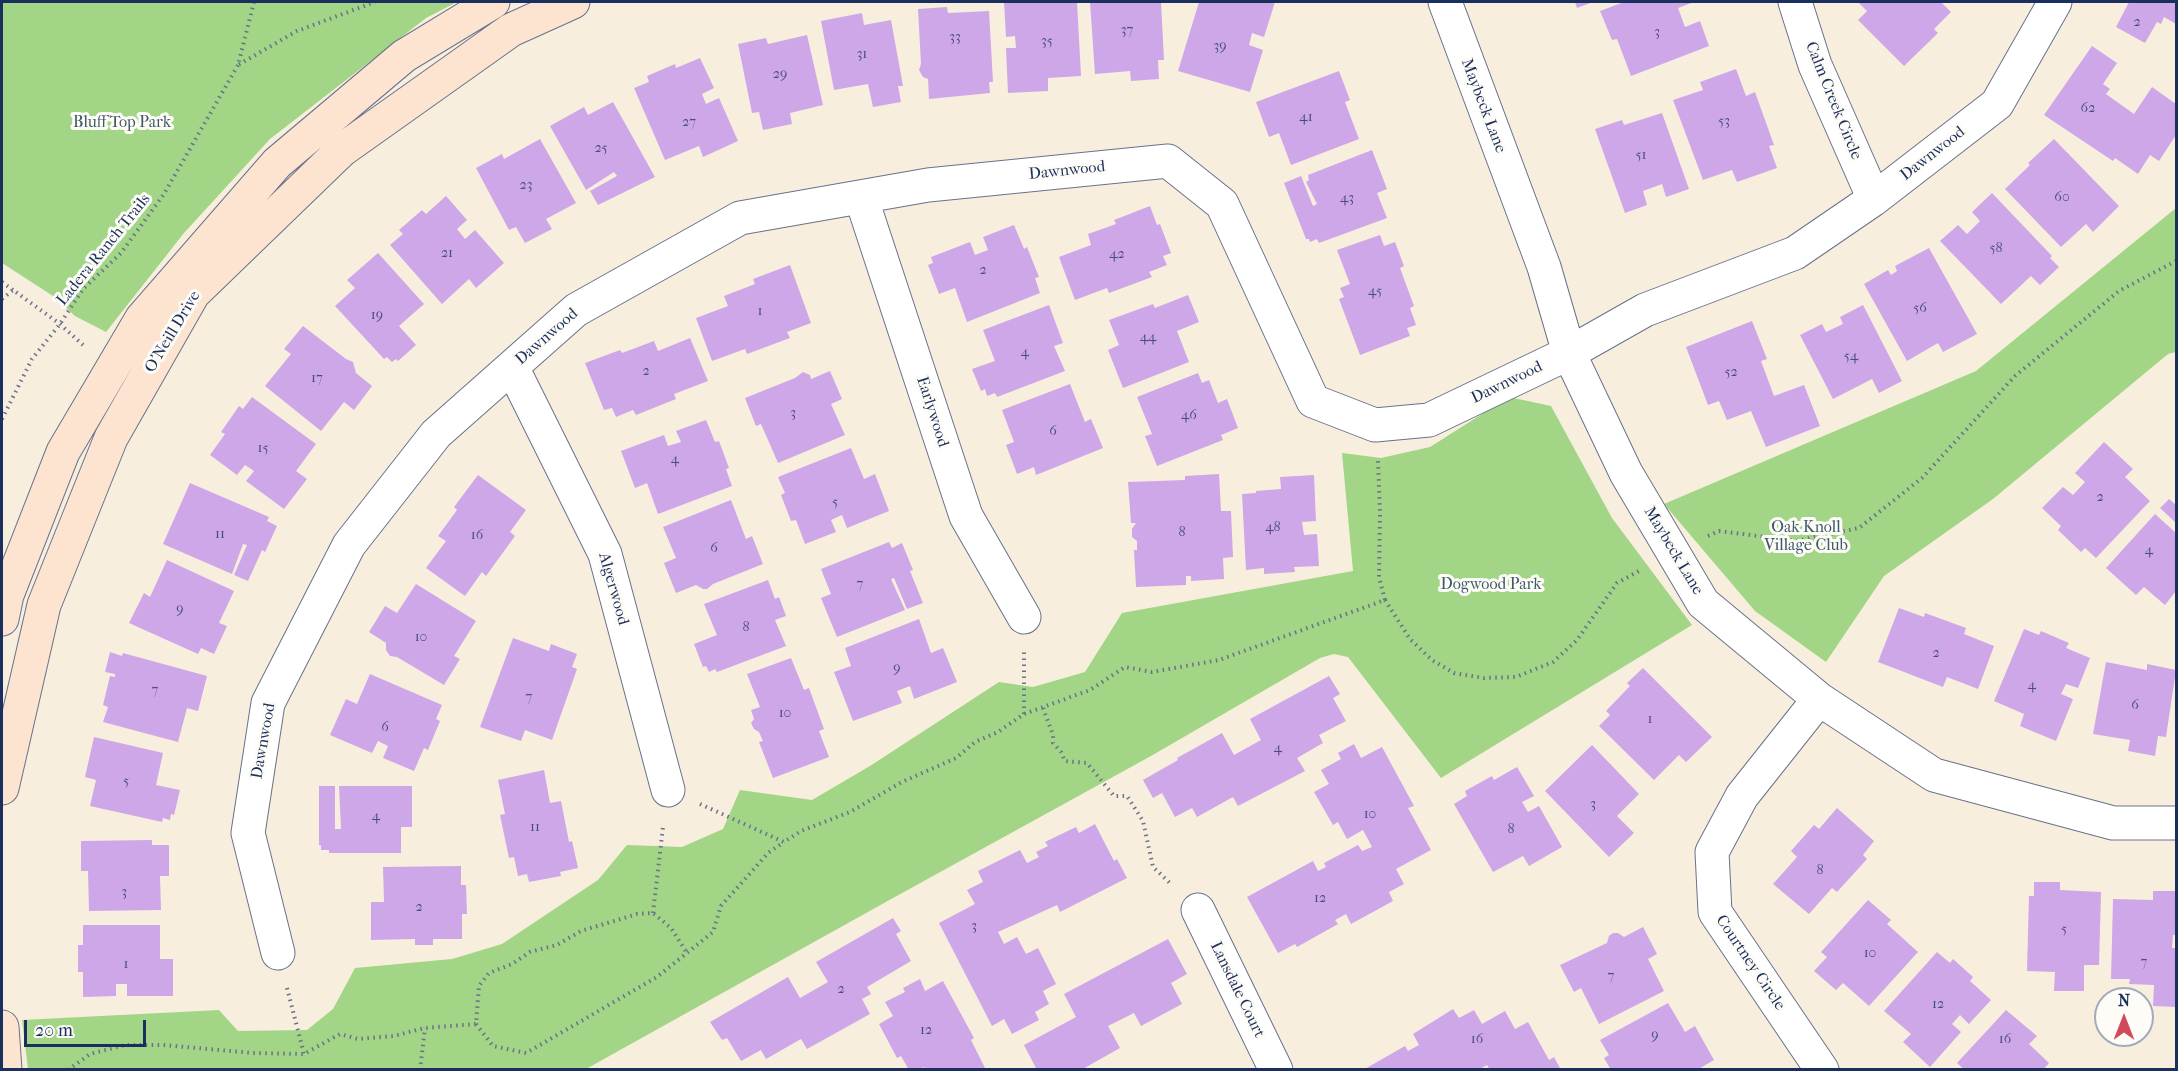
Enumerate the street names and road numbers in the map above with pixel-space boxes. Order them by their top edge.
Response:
street label: Calm Creek Circle [1801,39,1865,163]
street label: Maybeck Lane [1456,56,1510,156]
street label: Dawnwood [1897,123,1969,185]
street label: Dawnwood [1028,157,1106,185]
street label: Ladera Ranch Trails [53,190,155,310]
street label: O'Neill Drive [141,288,205,376]
street label: Dawnwood [512,305,582,369]
street label: Dawnwood [1468,358,1546,408]
street label: Earlywood [912,374,952,450]
street label: Maybeck Lane [1639,503,1707,599]
street label: Algerwood [593,550,633,628]
street label: Dawnwood [248,702,280,780]
street label: Courtney Circle [1711,912,1789,1014]
street label: Lansdale Court [1205,939,1269,1041]

